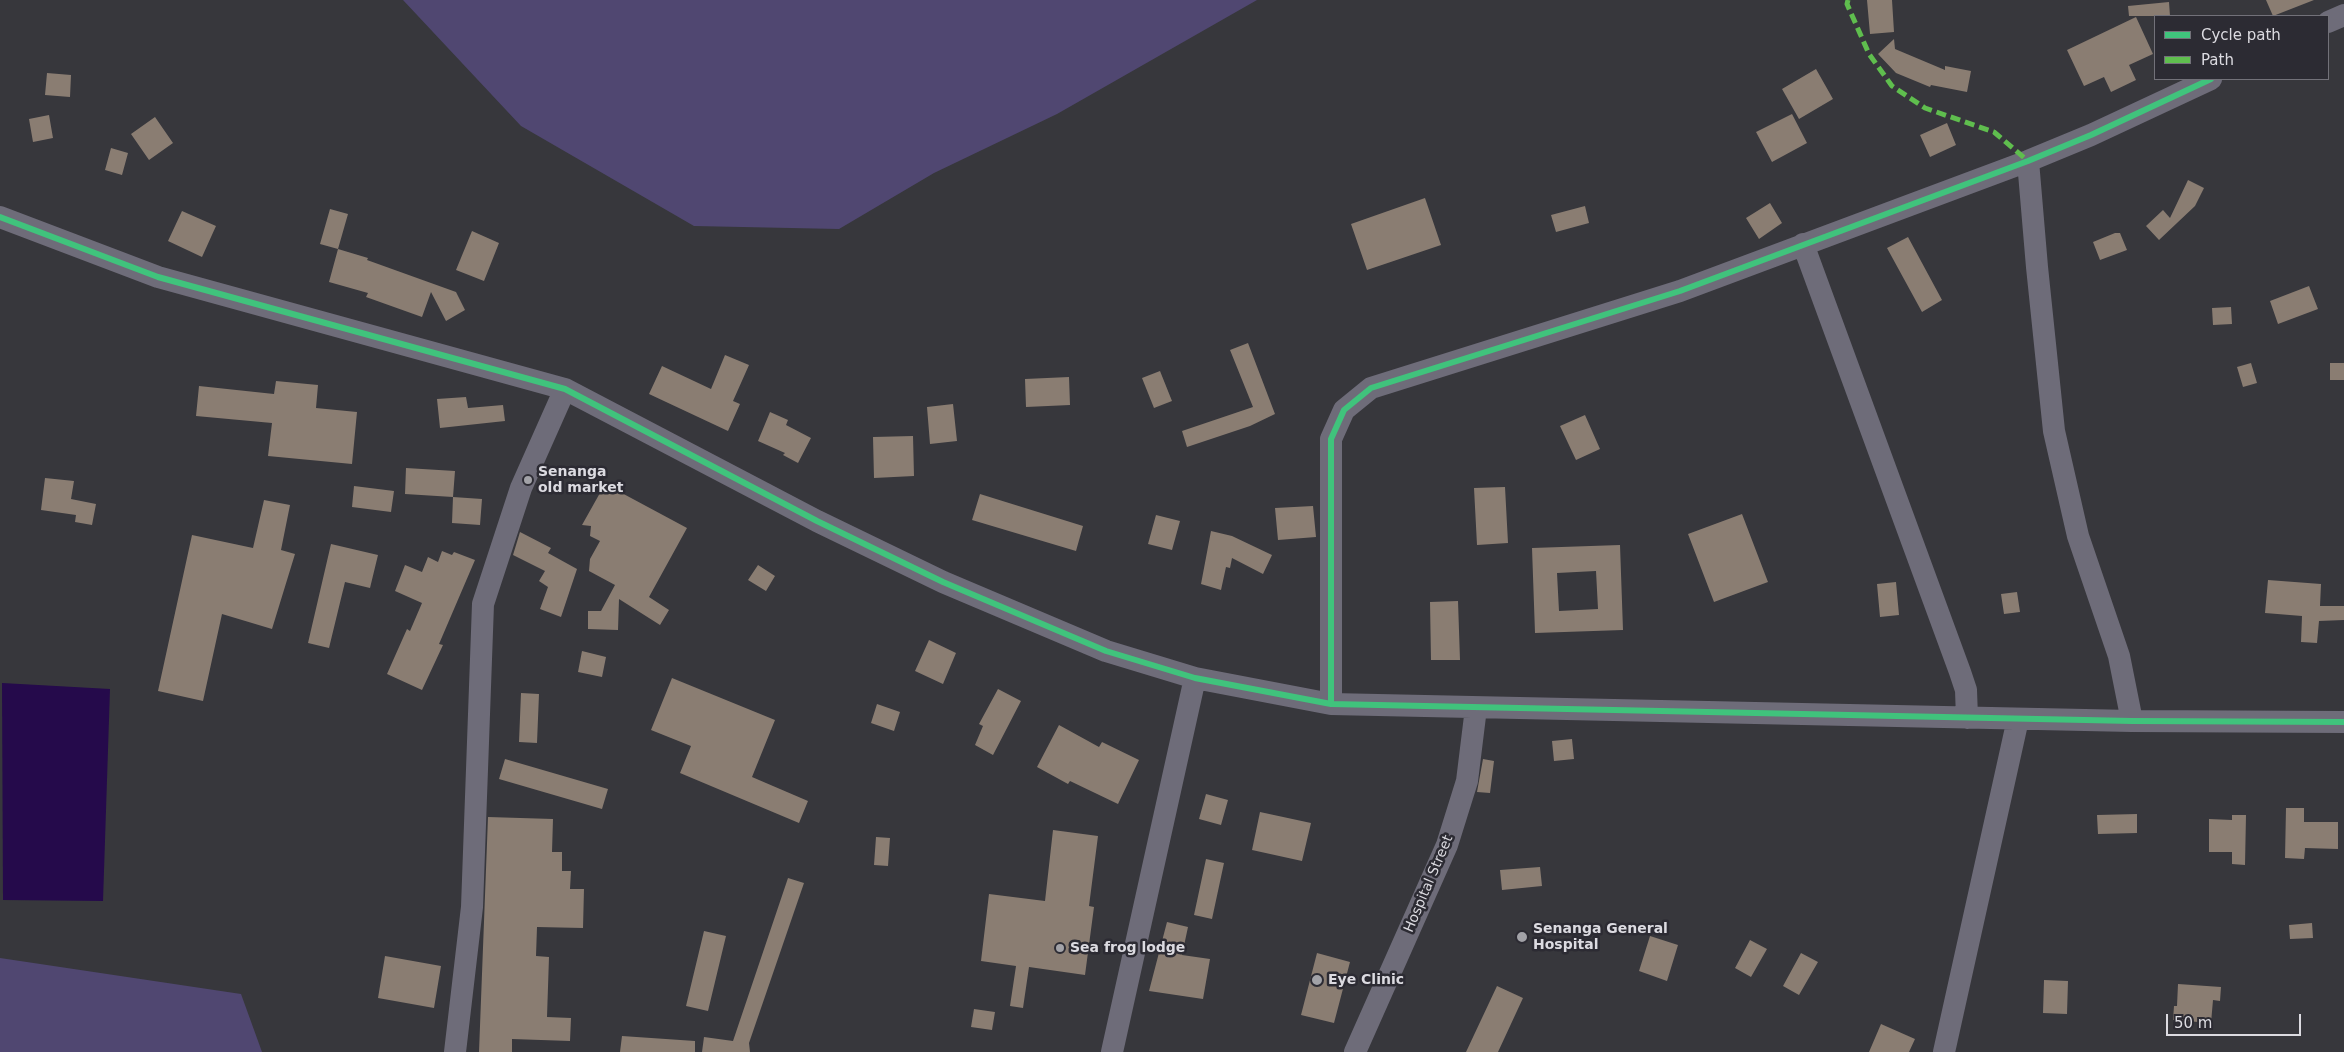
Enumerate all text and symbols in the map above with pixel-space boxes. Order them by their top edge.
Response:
legend [2154,15,2329,80]
text: Cycle path [2201,26,2281,44]
text: Path [2201,51,2234,69]
place label: Senanga old market [538,464,623,497]
marker: Senanga old market [522,474,534,486]
street label: Hospital Street [1401,833,1457,935]
place label: Senanga General Hospital [1533,921,1668,954]
marker: Senanga General Hospital [1515,930,1529,944]
place label: Sea frog lodge [1070,940,1185,956]
marker: Sea frog lodge [1054,942,1066,954]
place label: Eye Clinic [1328,972,1404,988]
marker: Eye Clinic [1310,973,1324,987]
scale bar [2169,1004,2304,1036]
text: 50 m [2174,1014,2212,1032]

